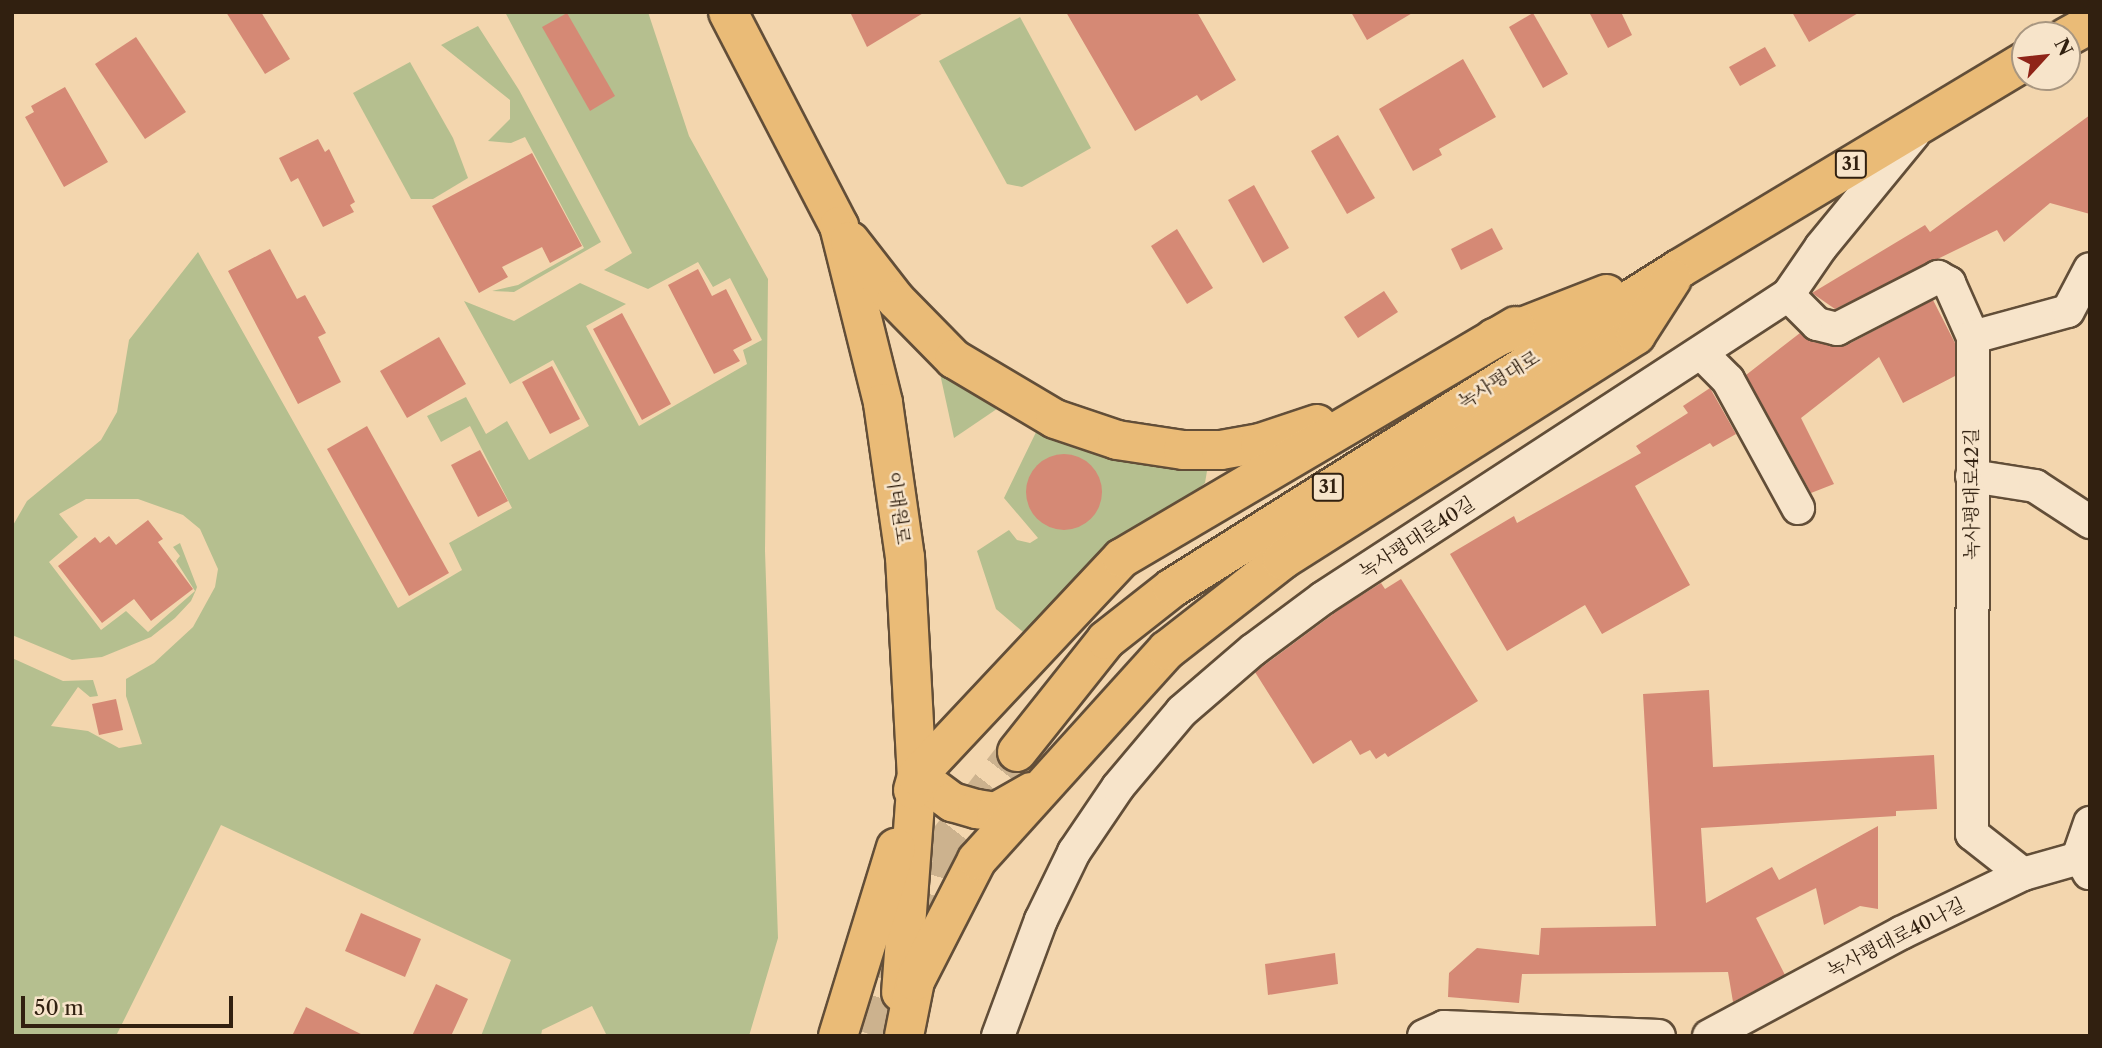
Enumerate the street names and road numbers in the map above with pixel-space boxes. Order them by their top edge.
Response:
road number: 31 [1834,149,1868,178]
street label: 녹사평대로 [1454,346,1544,414]
street label: 녹사평대로42길 [1961,428,1983,560]
street label: 이태원로 [882,470,914,546]
road number: 31 [1310,472,1346,502]
street label: 녹사평대로40길 [1355,492,1479,584]
street label: 녹사평대로40나길 [1823,893,1969,983]

